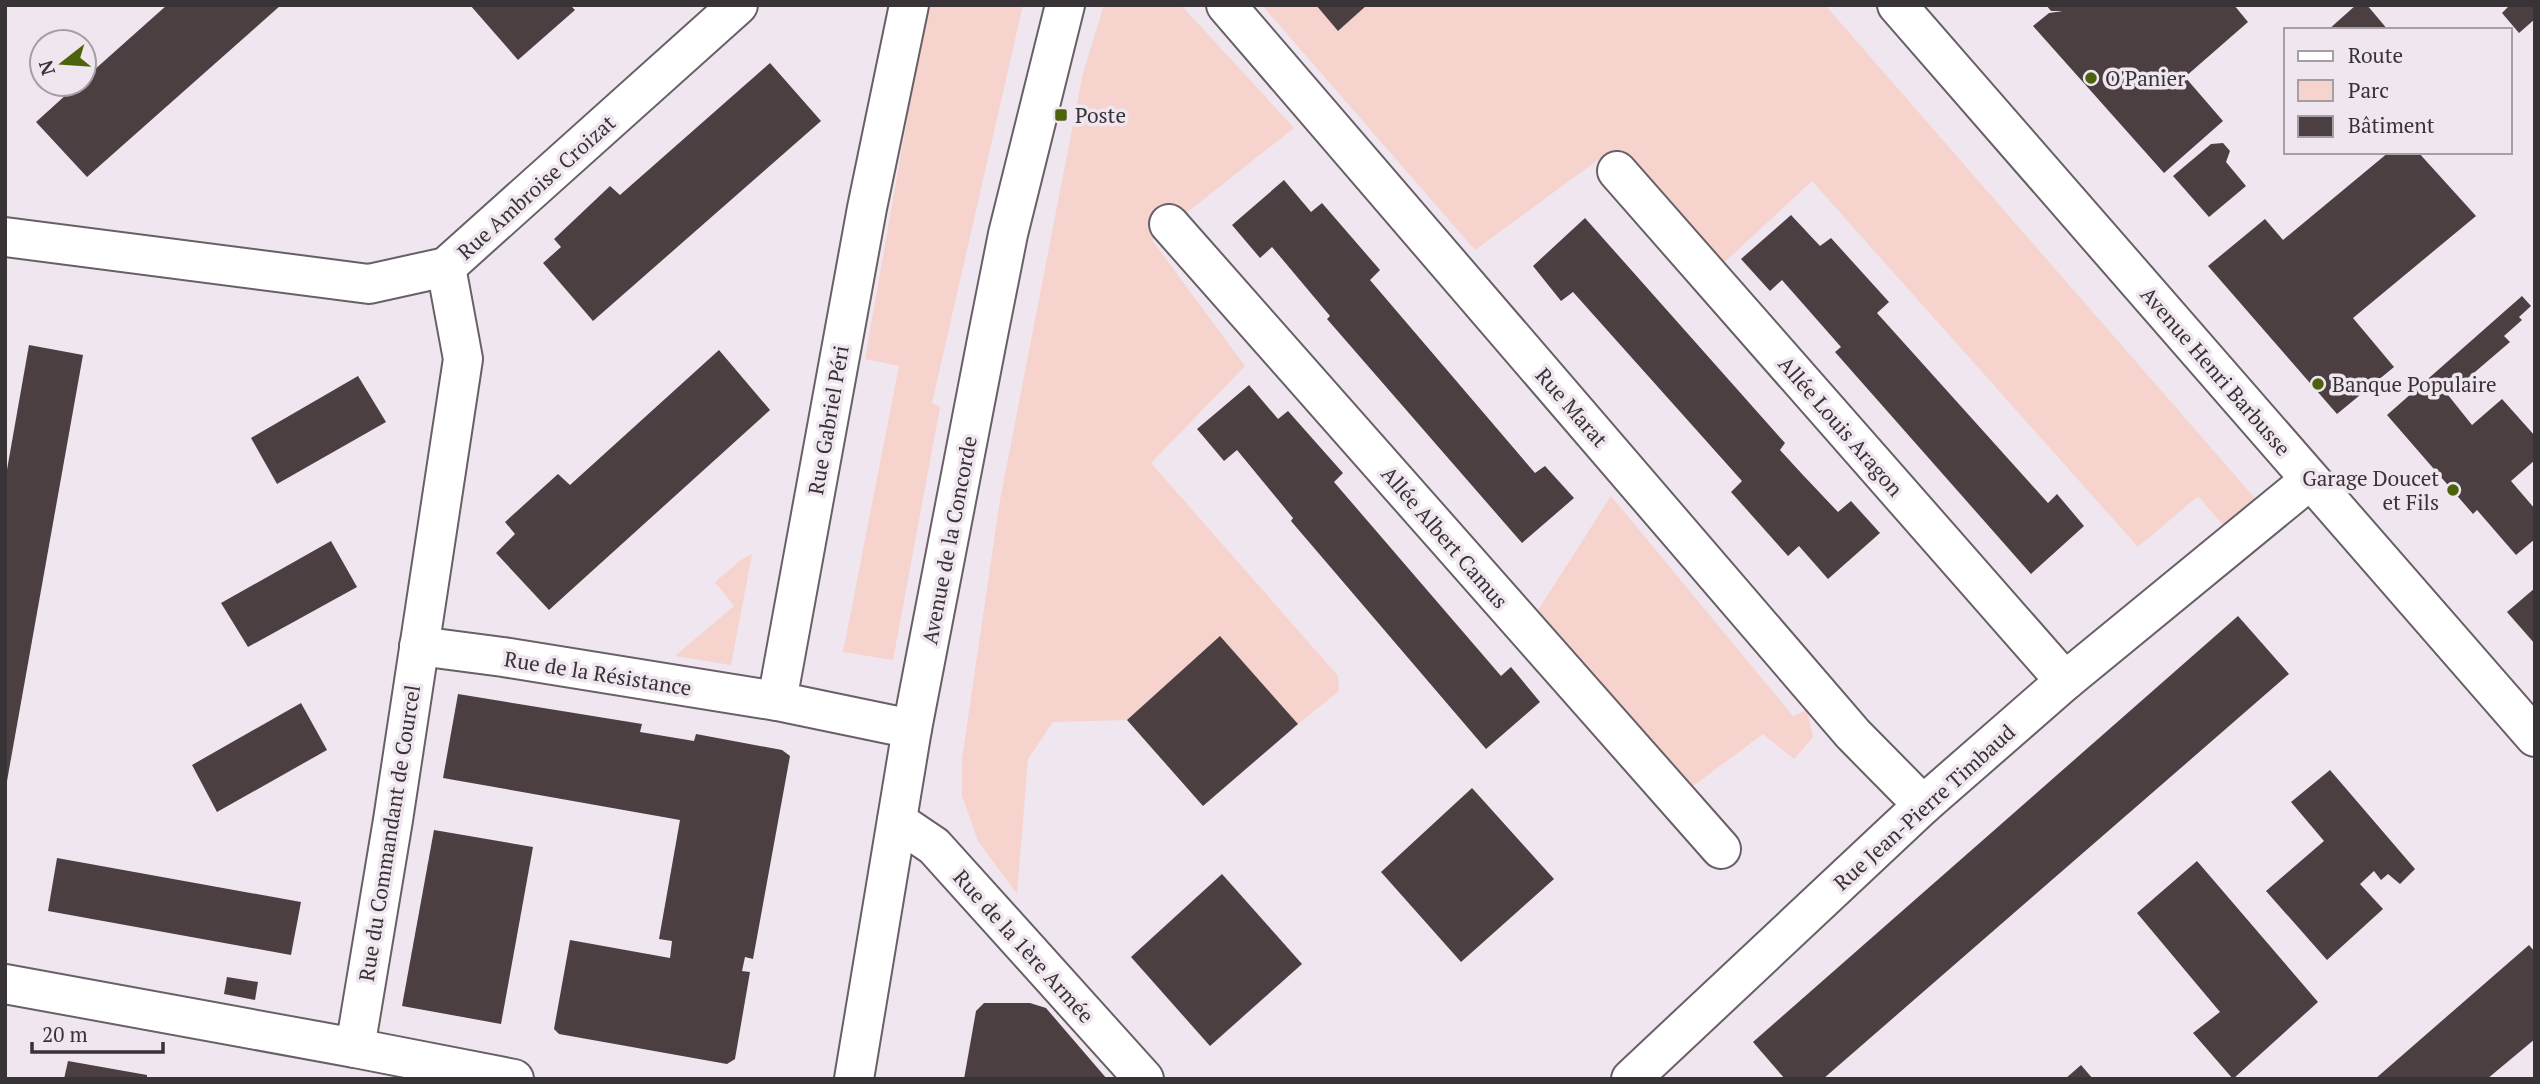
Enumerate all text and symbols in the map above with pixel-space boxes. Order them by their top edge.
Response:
north arrow [28,28,98,98]
legend [2284,28,2512,154]
text: Route [2348,41,2403,69]
text: N [32,57,60,79]
place label: O'Panier [2105,64,2185,92]
marker: O'Panier [2083,70,2099,86]
text: Parc [2348,76,2389,104]
place label: Poste [1075,101,1126,129]
marker: Poste [1053,107,1069,123]
street label: Rue Ambroise Croizat [451,108,621,265]
text: Bâtiment [2348,111,2435,139]
street label: Avenue Henri Barbusse [2135,280,2297,462]
street label: Rue Gabriel Péri [801,343,855,497]
street label: Allée Louis Aragon [1772,350,1910,502]
street label: Rue Marat [1530,361,1614,453]
place label: Banque Populaire [2332,370,2497,398]
marker: Banque Populaire [2310,376,2326,392]
street label: Avenue de la Concorde [915,433,983,647]
street label: Allée Albert Camus [1375,460,1515,614]
place label: Garage Doucet et Fils [2302,464,2439,516]
marker: Garage Doucet et Fils [2445,482,2461,498]
street label: Rue de la Résistance [502,644,694,702]
street label: Rue du Commandant de Courcel [352,683,426,983]
street label: Rue Jean-Pierre Timbaud [1827,718,2021,896]
street label: Rue de la 1ère Armée [948,863,1100,1029]
scale bar [32,1010,163,1054]
text: 20 m [42,1020,88,1048]

